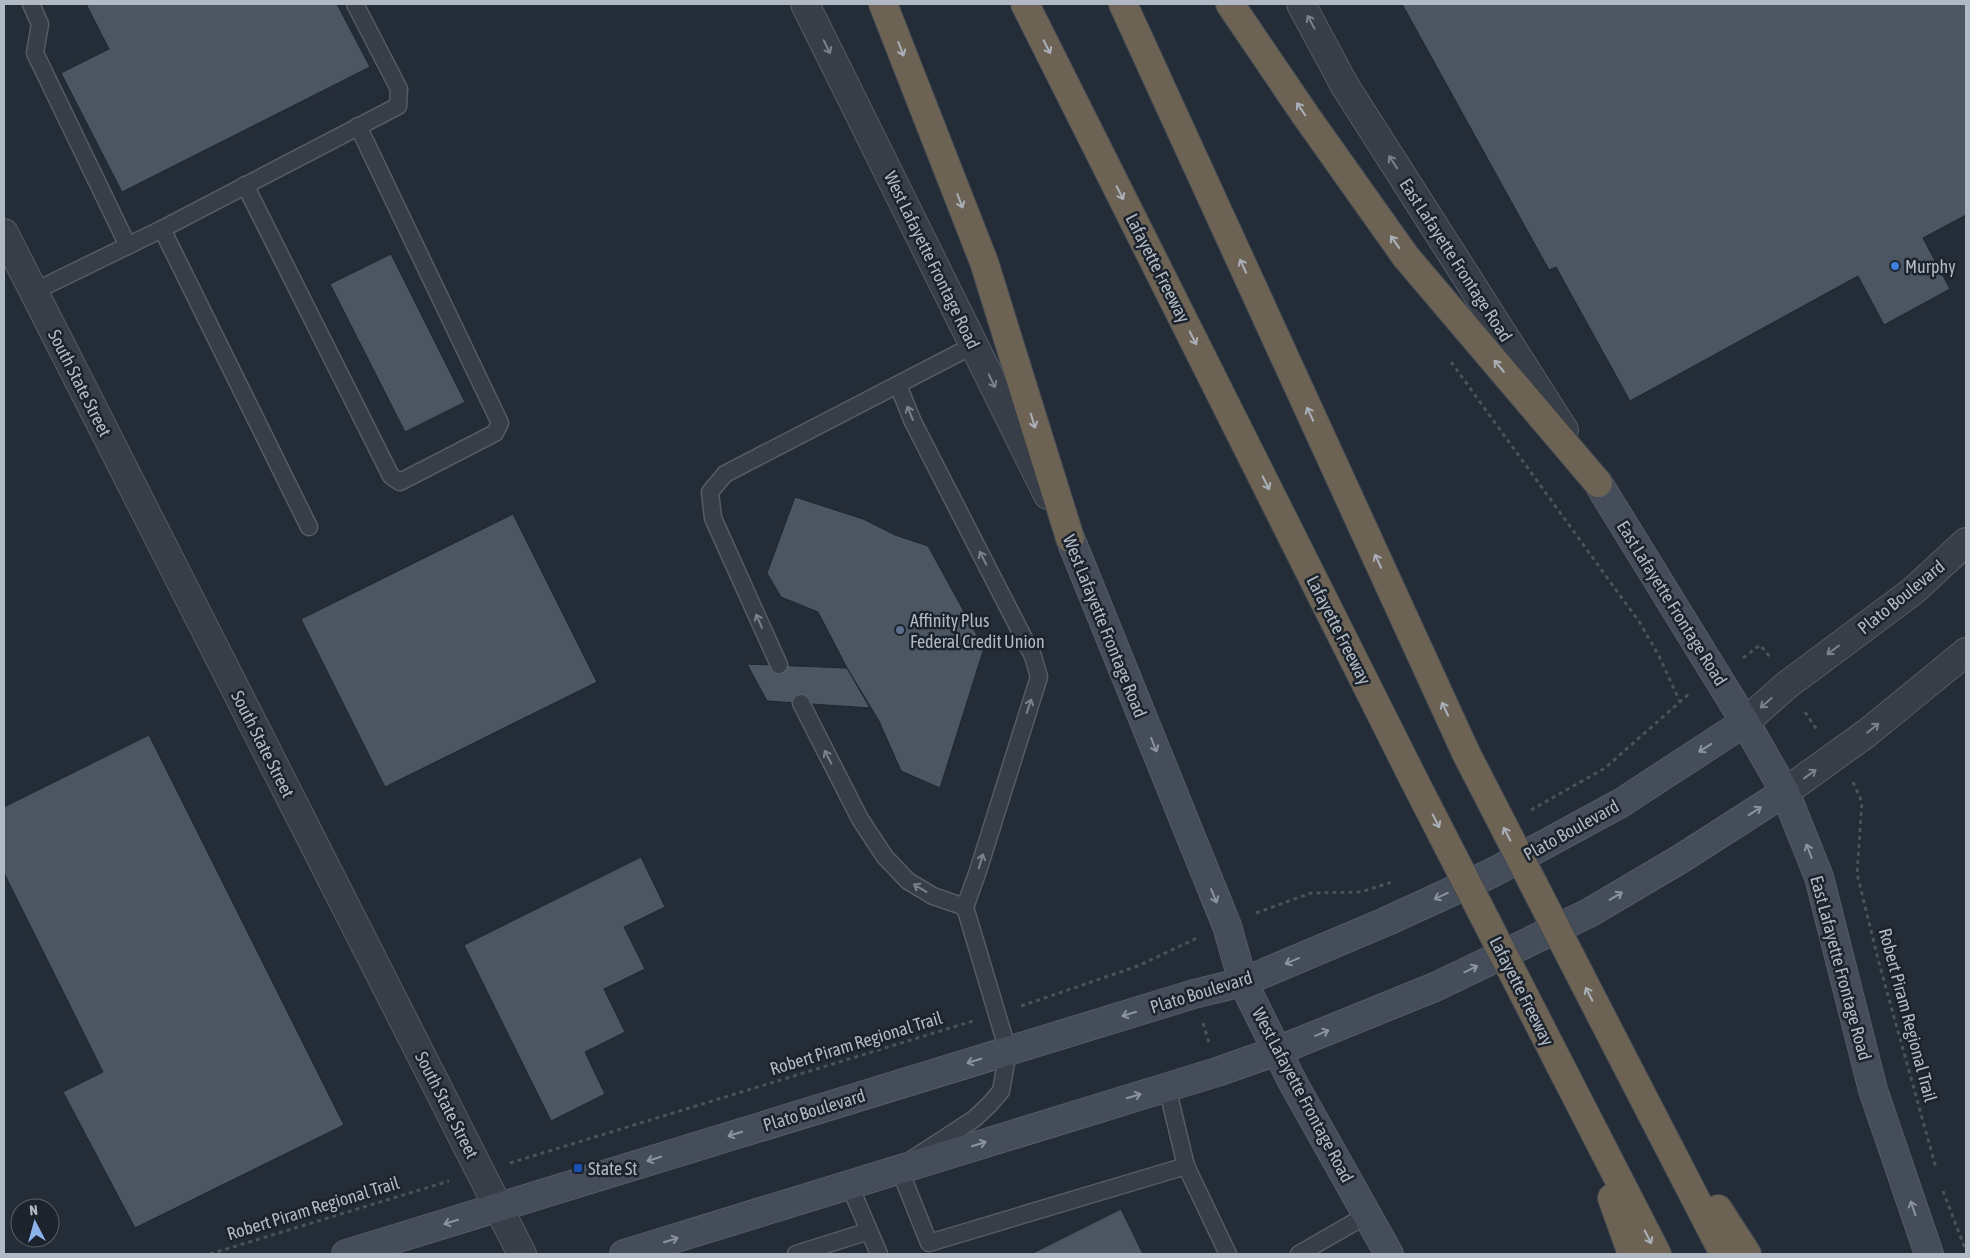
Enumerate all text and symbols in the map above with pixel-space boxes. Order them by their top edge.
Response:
one-way arrow [1306,15,1315,30]
one-way arrow [822,40,832,55]
one-way arrow [1042,40,1052,55]
one-way arrow [897,41,906,56]
one-way arrow [1296,102,1306,116]
one-way arrow [1388,155,1399,169]
street label: West Lafayette Frontage Road [880,168,984,352]
street label: East Lafayette Frontage Road [1395,174,1517,346]
one-way arrow [1115,185,1125,200]
one-way arrow [956,192,965,208]
street label: Lafayette Freeway [1122,210,1194,326]
one-way arrow [1390,235,1400,249]
place label: Murphy [1905,256,1956,277]
one-way arrow [1237,259,1247,274]
marker: Murphy [1889,260,1901,272]
street label: South State Street [44,326,116,440]
one-way arrow [1189,330,1198,345]
one-way arrow [1493,360,1505,373]
one-way arrow [988,373,997,388]
one-way arrow [904,406,914,421]
one-way arrow [1305,407,1314,422]
one-way arrow [1029,413,1039,429]
one-way arrow [1262,475,1271,490]
street label: East Lafayette Frontage Road [1613,517,1731,689]
street label: West Lafayette Frontage Road [1059,532,1151,720]
one-way arrow [978,551,987,566]
one-way arrow [1372,554,1382,569]
street label: Plato Boulevard [1853,556,1949,638]
street label: Lafayette Freeway [1303,572,1375,688]
place label: Affinity Plus Federal Credit Union [910,610,1045,652]
one-way arrow [753,614,763,629]
marker: Affinity Plus Federal Credit Union [894,624,906,636]
one-way arrow [1826,645,1840,655]
street label: South State Street [227,687,299,801]
one-way arrow [1025,698,1035,714]
one-way arrow [1760,698,1773,709]
one-way arrow [1440,702,1450,717]
one-way arrow [1867,722,1880,733]
one-way arrow [1149,737,1159,752]
one-way arrow [1698,744,1712,754]
one-way arrow [823,750,832,765]
one-way arrow [1802,769,1816,779]
street label: Plato Boulevard [1520,795,1622,865]
one-way arrow [1747,806,1761,816]
one-way arrow [1432,813,1441,828]
one-way arrow [1502,826,1512,841]
one-way arrow [1804,844,1813,859]
one-way arrow [977,854,987,870]
street label: East Lafayette Frontage Road [1806,873,1876,1063]
one-way arrow [913,882,927,892]
one-way arrow [1210,888,1220,903]
one-way arrow [1609,891,1623,901]
one-way arrow [1434,892,1449,902]
street label: Robert Piram Regional Trail [1875,926,1941,1104]
street label: Lafayette Freeway [1486,933,1558,1049]
one-way arrow [1285,957,1300,966]
one-way arrow [1463,964,1478,973]
street label: Plato Boulevard [1147,967,1255,1017]
one-way arrow [1584,986,1594,1001]
street label: West Lafayette Frontage Road [1248,1004,1358,1186]
street label: Robert Piram Regional Trail [767,1007,945,1079]
one-way arrow [1121,1009,1137,1019]
one-way arrow [1314,1027,1329,1037]
street label: South State Street [411,1048,483,1162]
one-way arrow [966,1057,982,1067]
street label: Plato Boulevard [760,1085,868,1135]
one-way arrow [1126,1091,1142,1101]
one-way arrow [727,1130,743,1140]
one-way arrow [970,1138,986,1148]
one-way arrow [646,1155,662,1164]
place label: State St [588,1158,638,1179]
marker: State St [572,1162,584,1174]
street label: Robert Piram Regional Trail [224,1172,402,1244]
north arrow [10,1198,60,1248]
one-way arrow [1908,1200,1918,1216]
text: N [29,1202,39,1218]
one-way arrow [443,1217,459,1227]
one-way arrow [1644,1229,1653,1244]
one-way arrow [663,1234,679,1244]

